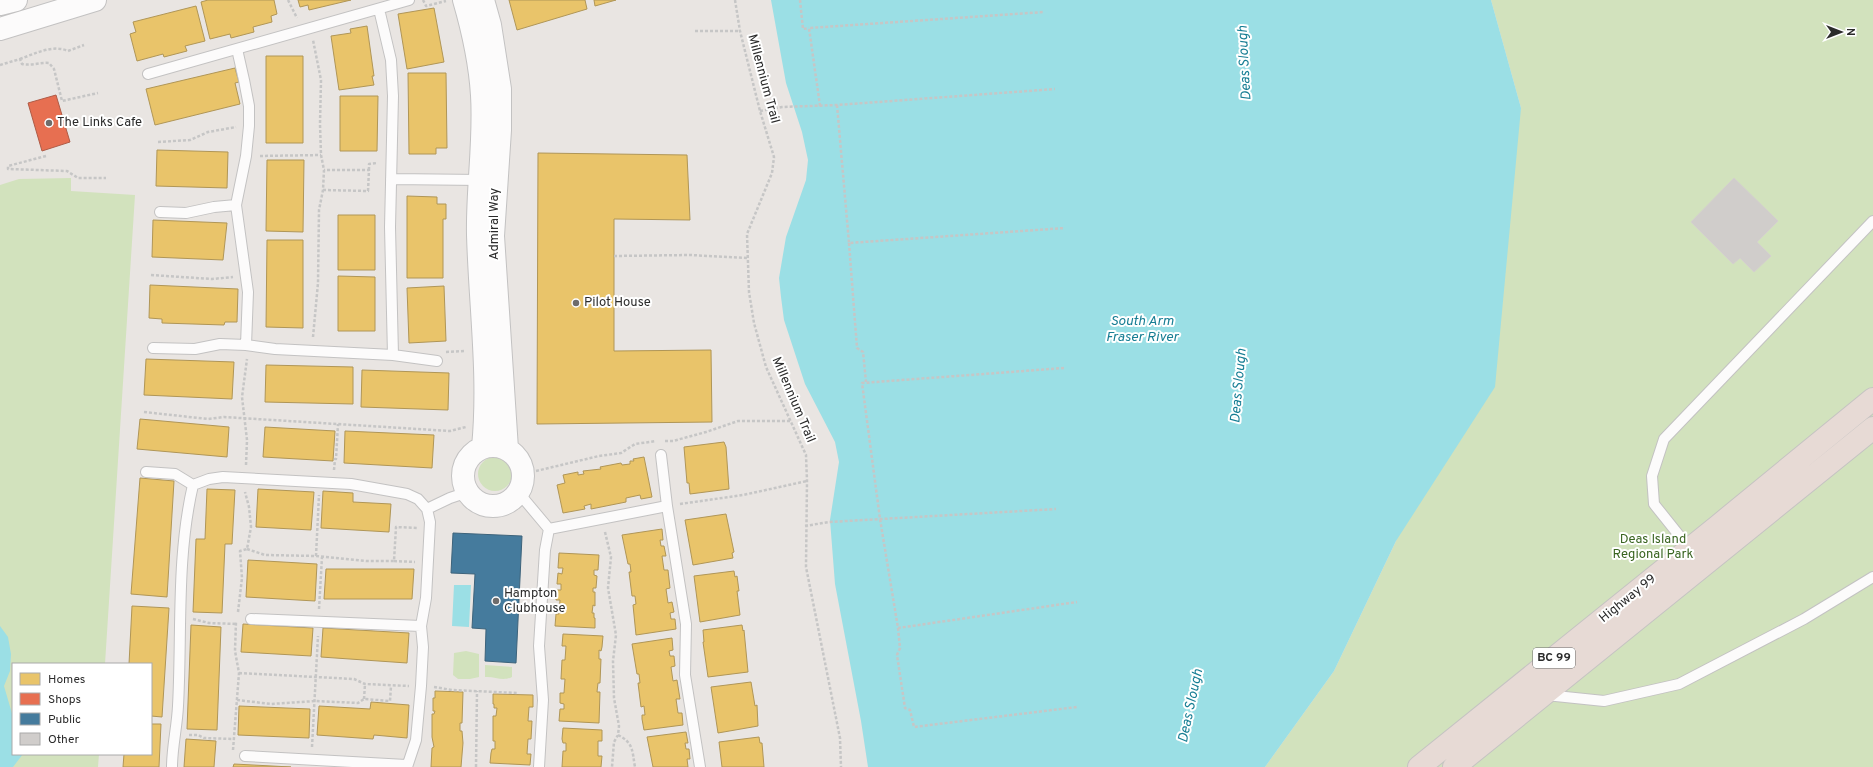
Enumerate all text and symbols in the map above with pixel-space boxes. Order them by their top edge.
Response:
north arrow [1821,12,1861,52]
water label: Deas Slough [1235,25,1255,101]
text: N [1843,28,1857,36]
street label: Millennium Trail [743,33,783,125]
place label: The Links Cafe [57,115,142,131]
marker: The Links Cafe [44,118,54,128]
street label: Admiral Way [487,188,503,260]
place label: Pilot House [584,295,651,311]
marker: Pilot House [571,298,581,308]
water label: South Arm Fraser River [1106,313,1180,346]
water label: Deas Slough [1227,348,1251,424]
street label: Millennium Trail [768,355,818,445]
park label: Deas Island Regional Park [1613,532,1694,563]
street label: Highway 99 [1596,571,1660,627]
place label: Hampton Clubhouse [504,586,566,617]
marker: Hampton Clubhouse [491,596,501,606]
road number: BC 99 [1533,648,1575,668]
legend [12,663,152,755]
water label: Deas Slough [1175,667,1207,744]
text: Homes [48,672,85,688]
text: Shops [48,692,81,708]
text: Public [48,712,81,728]
text: Other [48,732,80,748]

